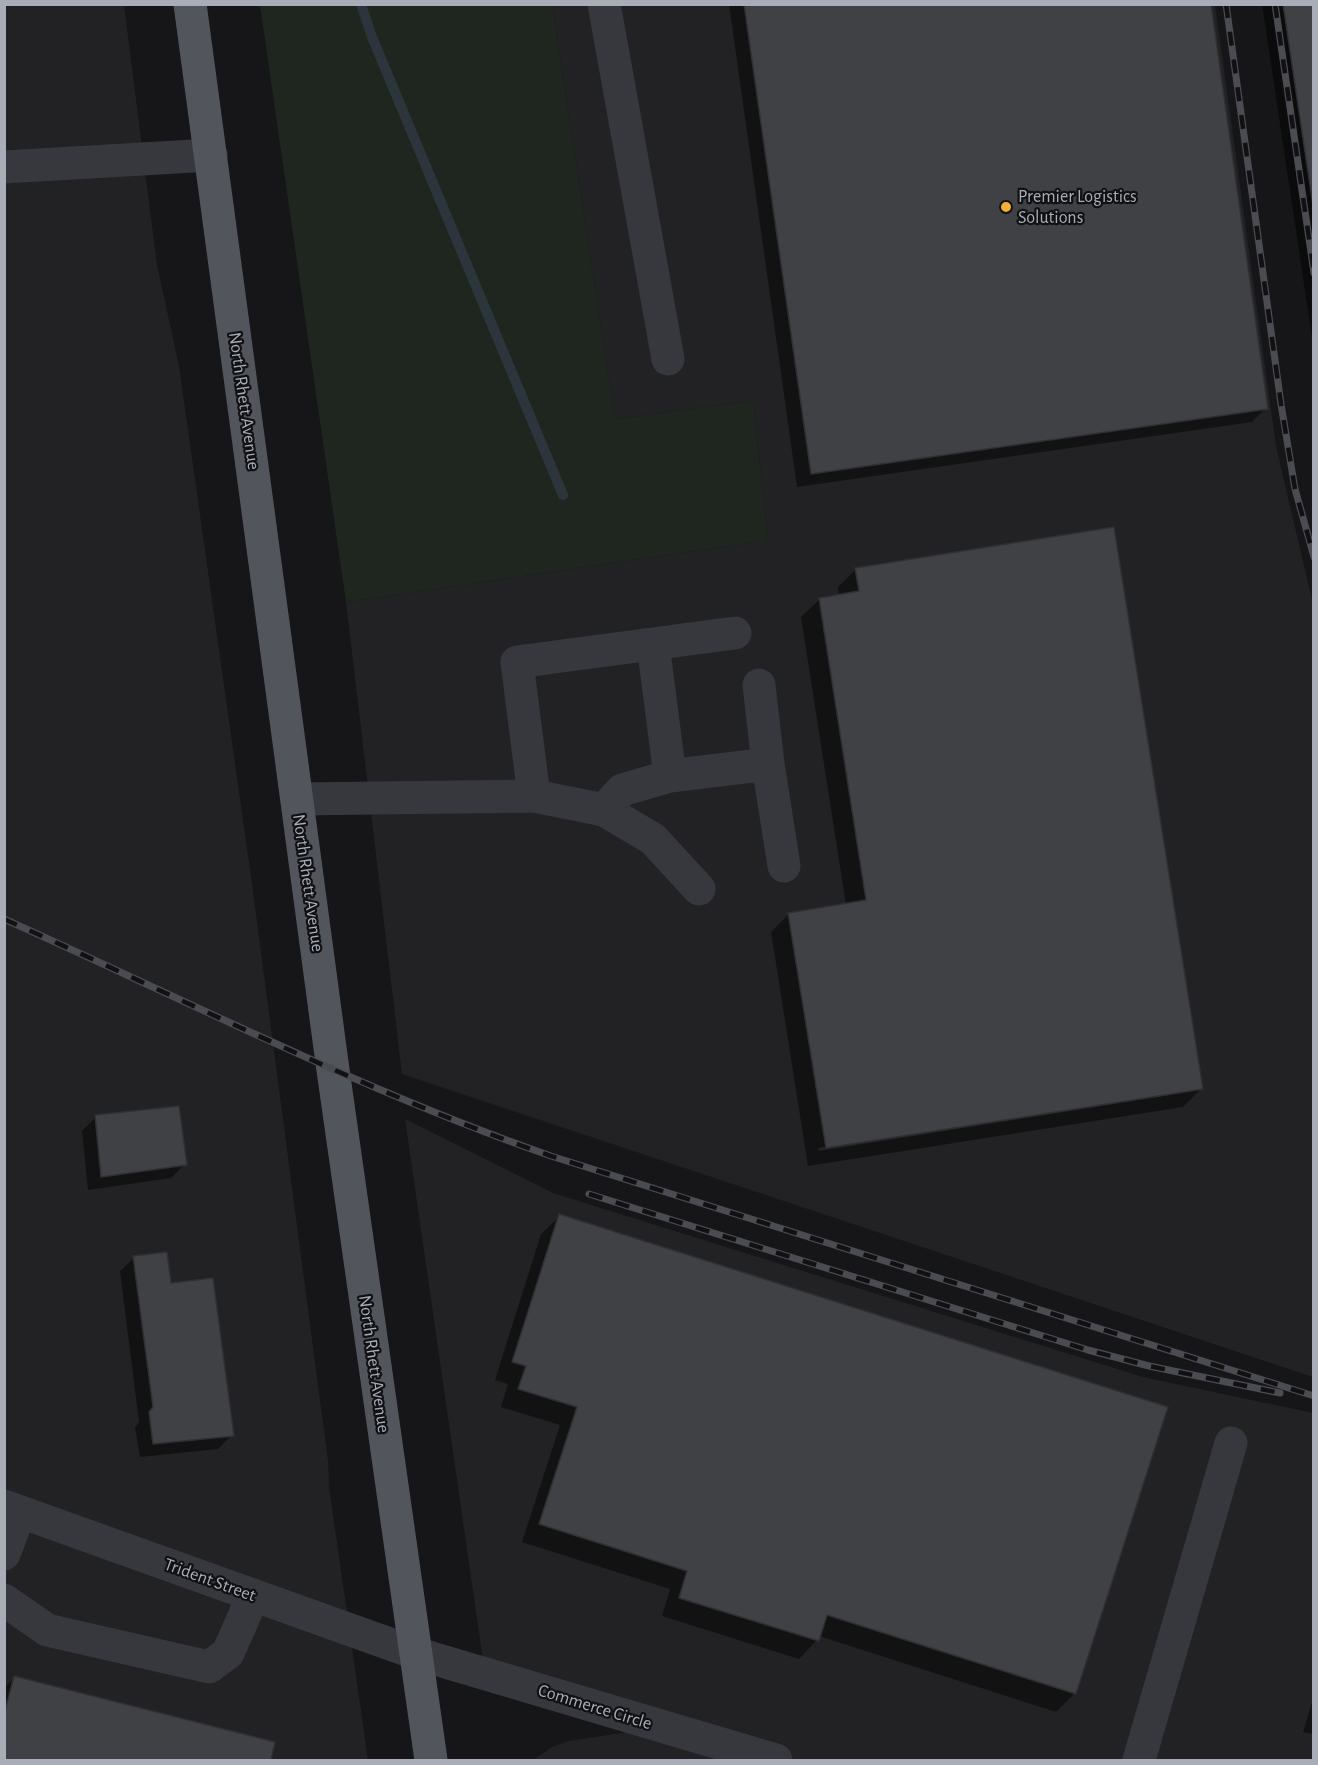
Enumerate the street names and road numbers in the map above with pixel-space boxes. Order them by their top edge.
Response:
street label: North Rhett Avenue [224,331,264,471]
street label: North Rhett Avenue [288,813,328,953]
street label: North Rhett Avenue [354,1294,394,1434]
street label: Trident Street [161,1553,259,1607]
street label: Commerce Circle [536,1679,654,1735]

